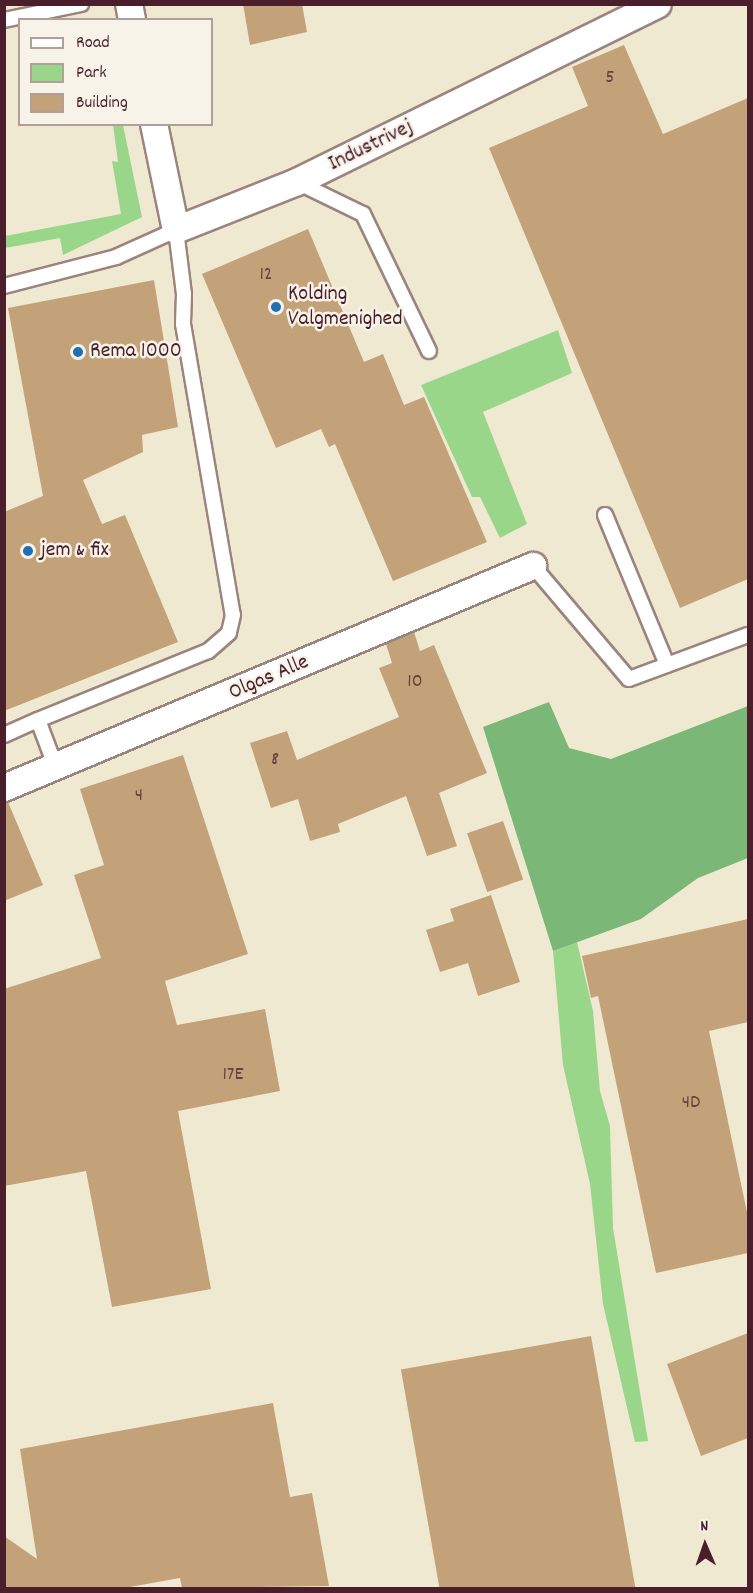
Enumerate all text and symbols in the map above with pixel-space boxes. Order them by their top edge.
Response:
legend [18,18,213,126]
text: Road [76,31,110,56]
text: Park [76,61,107,86]
house number: 5 [605,66,615,90]
text: Building [76,91,128,116]
street label: Industrivej [324,114,418,178]
house number: 12 [259,263,273,287]
place label: Kolding Valgmenighed [288,281,402,332]
marker: Kolding Valgmenighed [269,300,283,314]
place label: Rema 1000 [90,339,182,365]
marker: Rema 1000 [71,345,85,359]
place label: jem & fix [40,538,109,564]
marker: jem & fix [21,544,35,558]
street label: Olgas Alle [225,649,313,707]
house number: 10 [407,670,423,694]
house number: 8 [271,748,279,772]
house number: 4 [135,784,143,808]
house number: 17E [222,1063,244,1087]
house number: 4D [682,1091,700,1115]
north arrow [675,1515,735,1575]
text: N [700,1515,709,1538]

